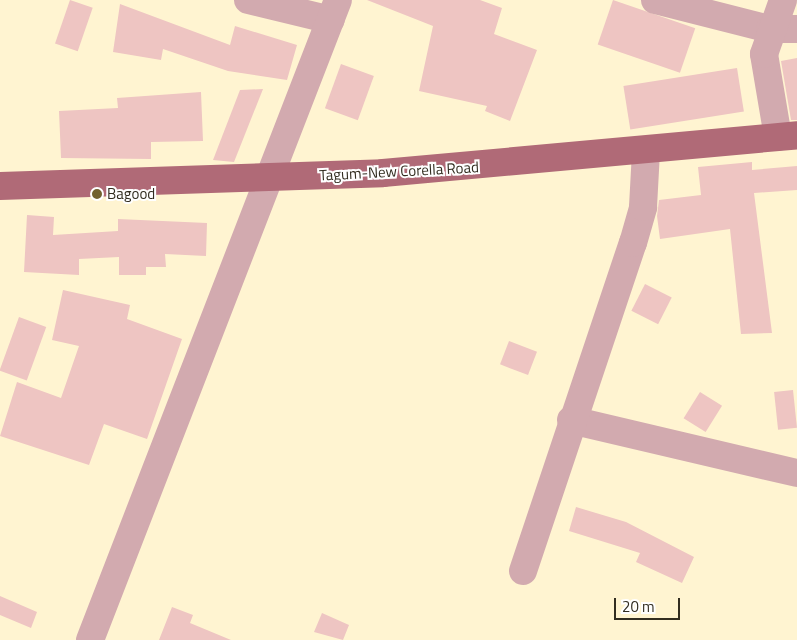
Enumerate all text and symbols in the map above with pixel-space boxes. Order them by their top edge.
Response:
street label: Tagum-New Corella Road [319,158,479,184]
place label: Bagood [107,185,155,203]
marker: Bagood [91,188,103,200]
scale bar [617,588,683,620]
text: 20 m [622,595,655,618]

